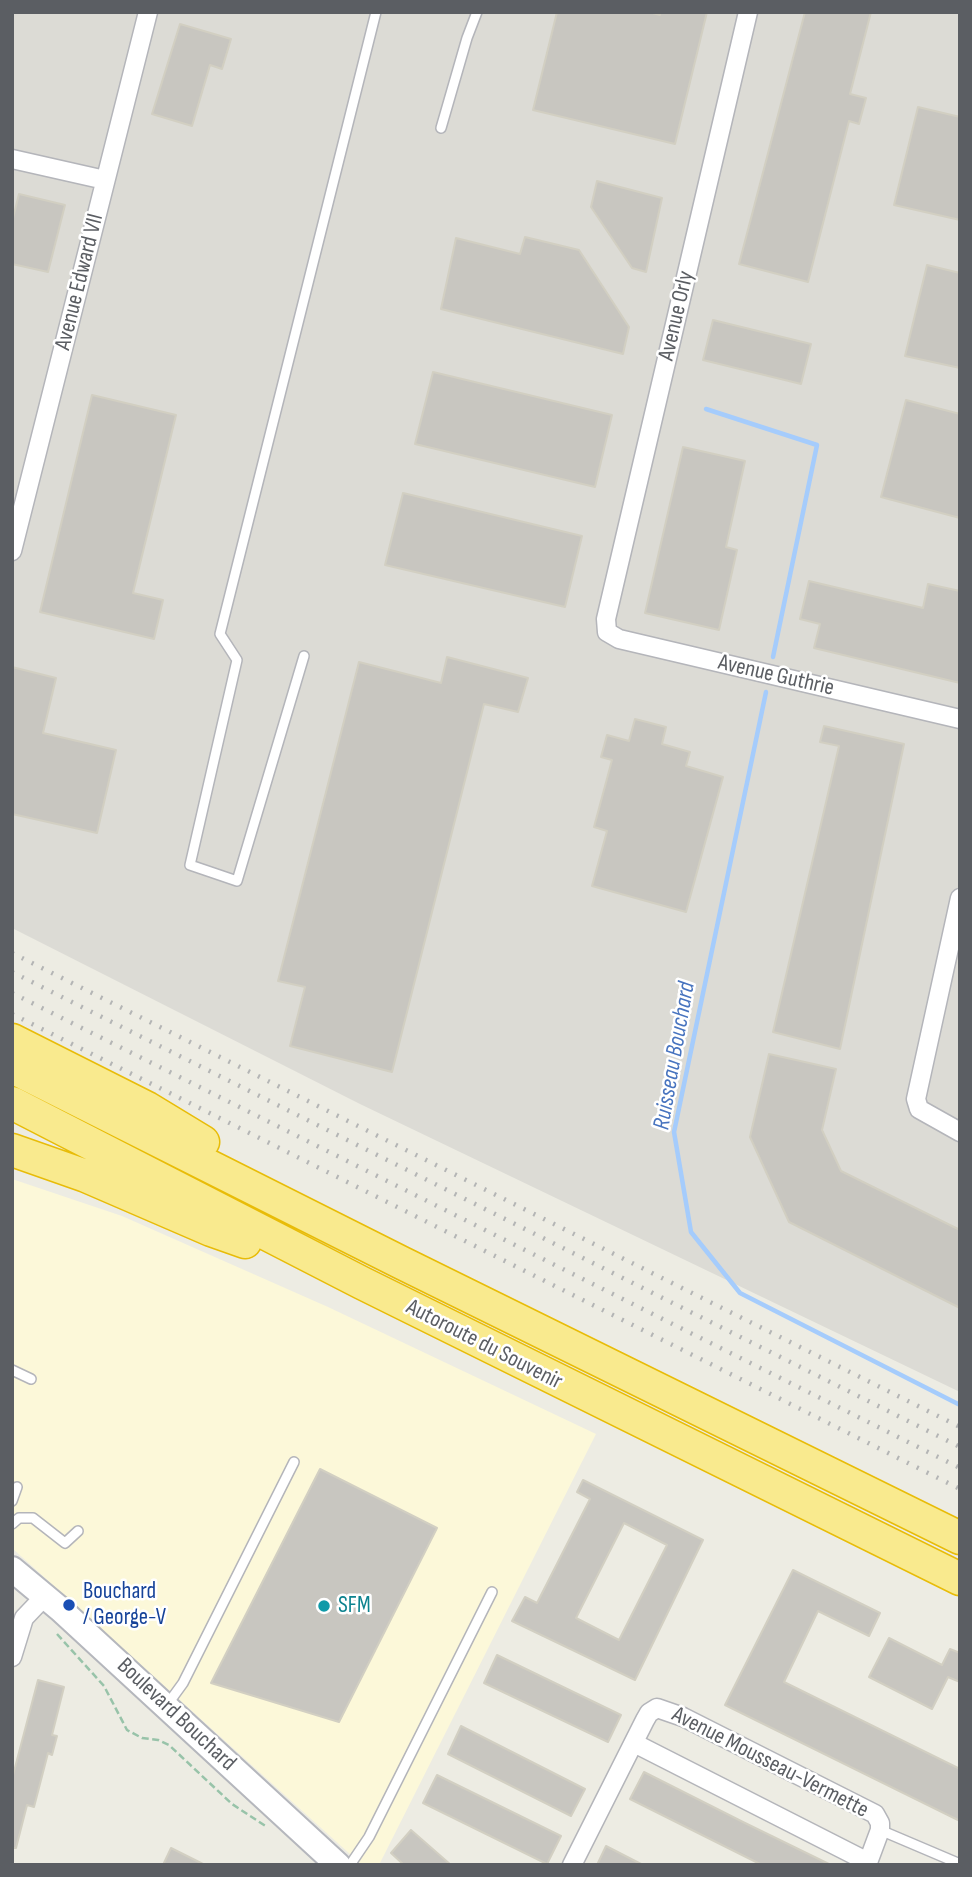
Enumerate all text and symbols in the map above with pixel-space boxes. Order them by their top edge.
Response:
street label: Avenue Edward VII [50,211,110,353]
street label: Avenue Orly [653,269,701,363]
street label: Avenue Guthrie [715,649,837,703]
water label: Ruisseau Bouchard [648,980,702,1132]
street label: Autoroute du Souvenir [401,1294,567,1396]
place label: Bouchard / George-V [83,1578,166,1632]
place label: SFM [338,1592,371,1620]
marker: Bouchard / George-V [61,1597,77,1613]
marker: SFM [316,1598,332,1614]
street label: Boulevard Bouchard [111,1653,241,1777]
street label: Avenue Mousseau-Vermette [667,1701,873,1825]

